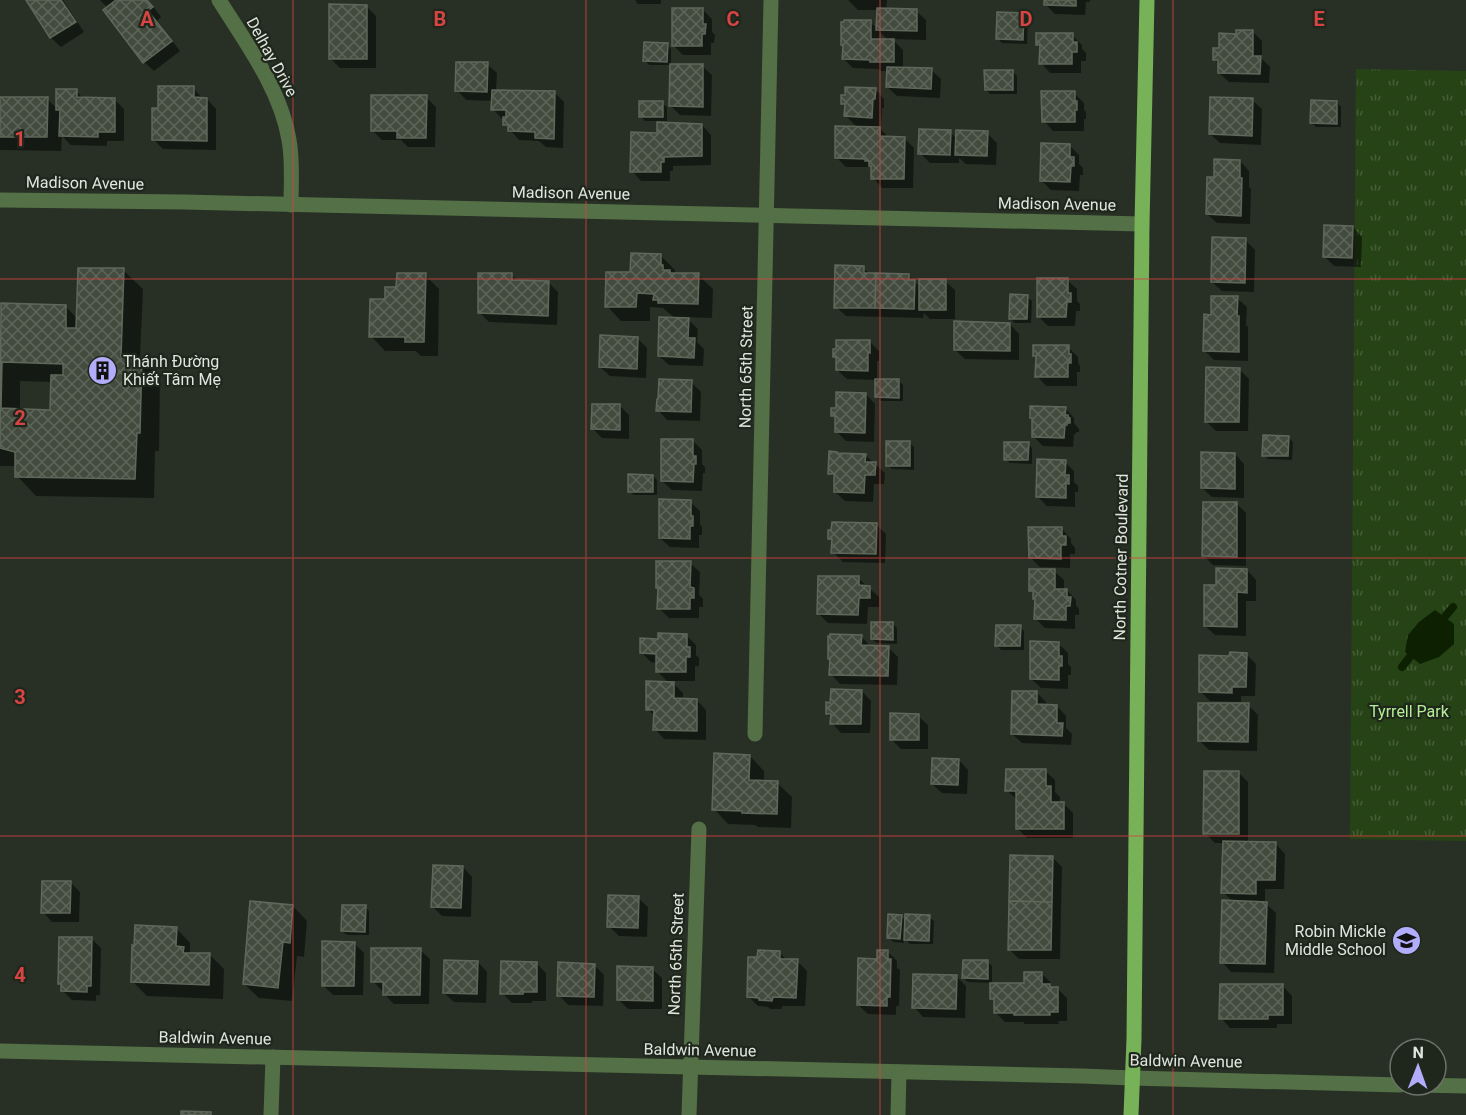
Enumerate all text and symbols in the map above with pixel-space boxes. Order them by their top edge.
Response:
text: A [140,7,154,31]
text: B [434,7,446,31]
text: C [726,7,740,31]
text: D [1020,7,1033,31]
text: E [1313,7,1325,31]
street label: Delhay Drive [242,14,302,100]
text: 1 [14,127,26,151]
street label: Madison Avenue [26,172,144,194]
street label: Madison Avenue [512,182,630,204]
street label: Madison Avenue [998,193,1116,215]
street label: North 65th Street [735,306,757,428]
place label: Thánh Đường Khiết Tâm Mẹ [123,352,221,389]
building icon: Thánh Đường Khiết Tâm Mẹ [86,354,118,386]
text: 2 [14,406,26,430]
street label: North Cotner Boulevard [1110,474,1132,640]
text: 3 [14,685,26,709]
park label: Tyrrell Park [1369,702,1450,721]
street label: North 65th Street [664,892,688,1016]
place label: Robin Mickle Middle School [1285,922,1386,959]
school or university icon: Robin Mickle Middle School [1391,924,1423,956]
text: 4 [14,963,26,987]
street label: Baldwin Avenue [159,1028,271,1048]
north arrow [1388,1037,1448,1097]
street label: Baldwin Avenue [644,1040,756,1060]
text: N [1412,1043,1424,1062]
street label: Baldwin Avenue [1130,1051,1242,1071]

